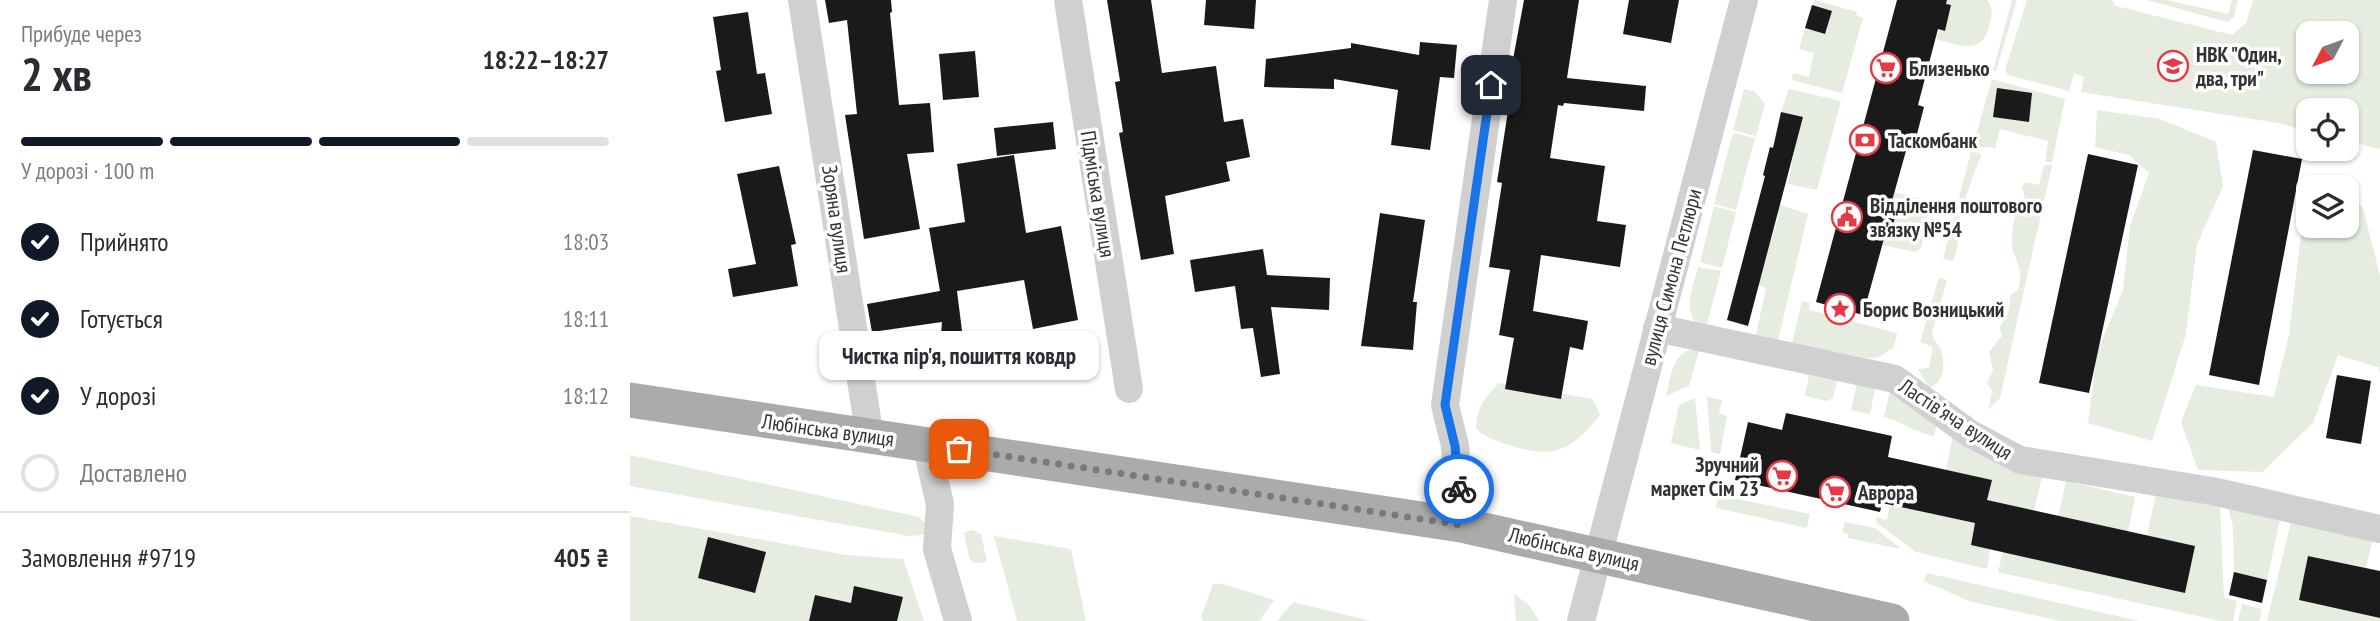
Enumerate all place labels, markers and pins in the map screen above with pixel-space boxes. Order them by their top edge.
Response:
place label: НВК "Один, два, три" [2195,41,2282,92]
school or university icon: НВК "Один, два, три" [2156,49,2190,83]
supermarket icon: Близенько [1869,51,1903,85]
pin [1461,55,1521,115]
place label: Близенько [1909,55,1990,82]
bank icon: Таскомбанк [1848,123,1882,157]
place label: Таскомбанк [1888,127,1978,154]
place label: Відділення поштового зв’язку №54 [1870,192,2042,243]
public building icon: Відділення поштового зв’язку №54 [1830,200,1864,234]
place icon: Борис Возницький [1823,292,1857,326]
place label: Борис Возницький [1863,296,2004,323]
callout: Чистка пір'я, пошиття ковдр [819,330,1099,379]
pin [929,419,989,479]
place label: Зручний маркет Сім 23 [1651,451,1759,502]
supermarket icon: Зручний маркет Сім 23 [1765,459,1799,493]
supermarket icon: Аврора [1818,475,1852,509]
place label: Аврора [1857,479,1914,506]

